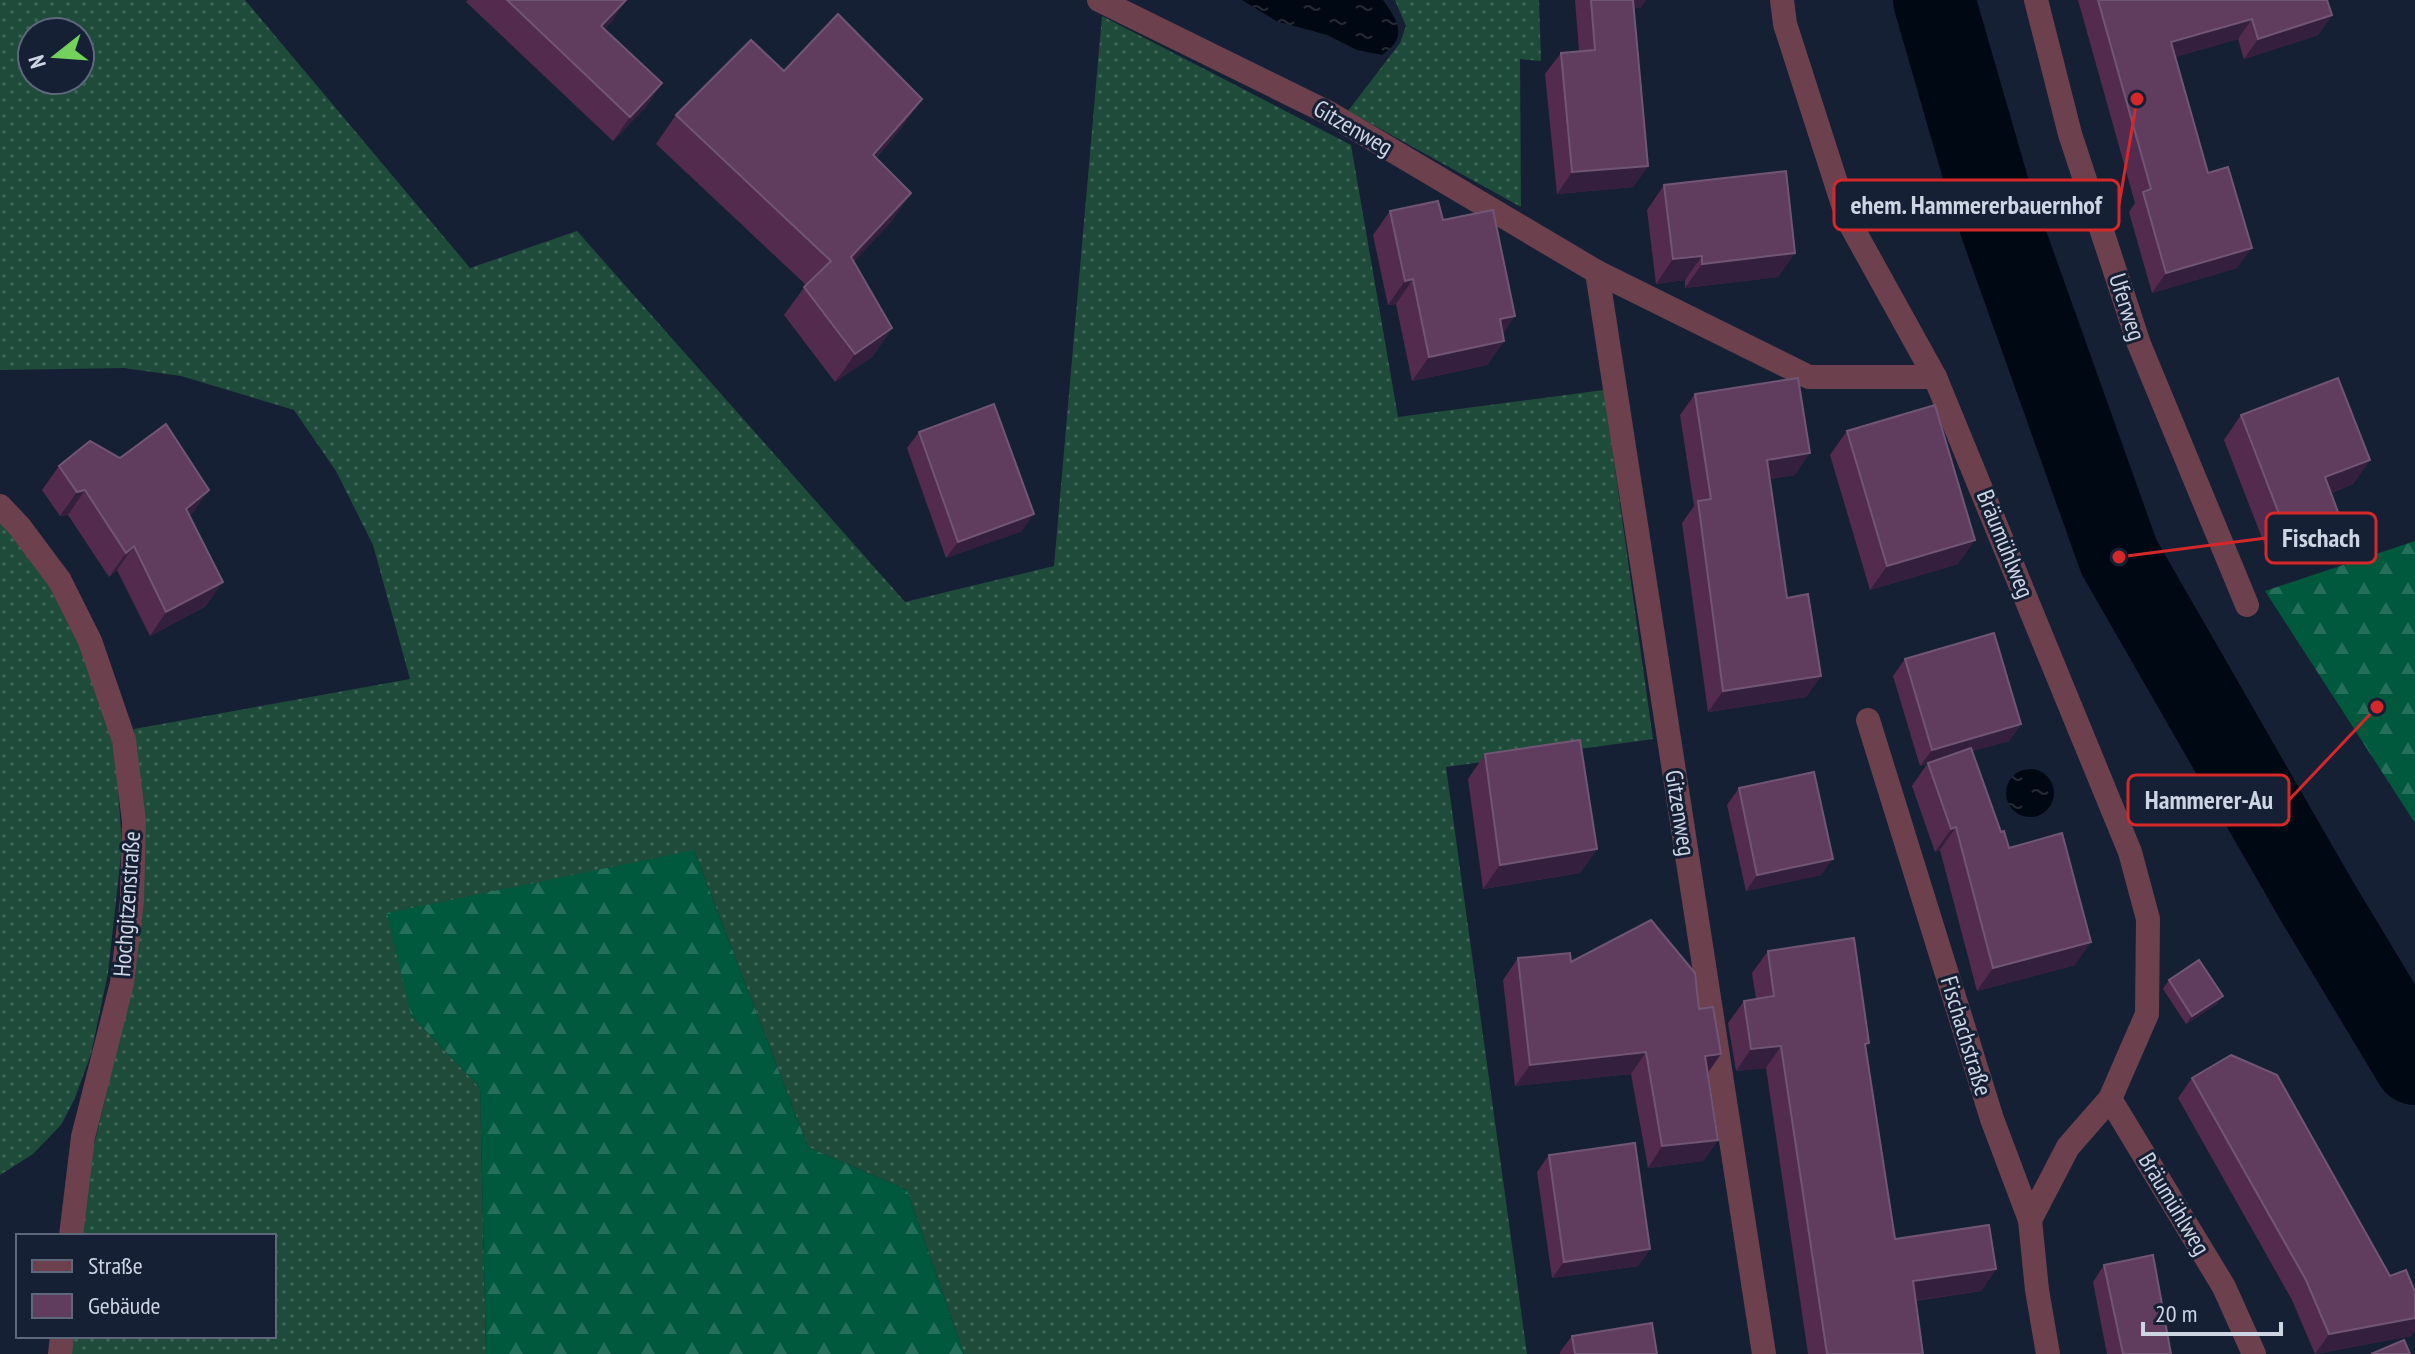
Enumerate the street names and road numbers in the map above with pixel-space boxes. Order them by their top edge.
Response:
street label: Gitzenweg [1308,93,1398,163]
street label: Uferweg [2102,269,2153,344]
street label: Bräumühlweg [1970,485,2041,603]
street label: Gitzenweg [1658,768,1703,858]
street label: Hochgitzenstraße [106,830,147,978]
street label: Fischachstraße [1934,972,1999,1099]
street label: Bräumühlweg [2132,1147,2217,1261]

